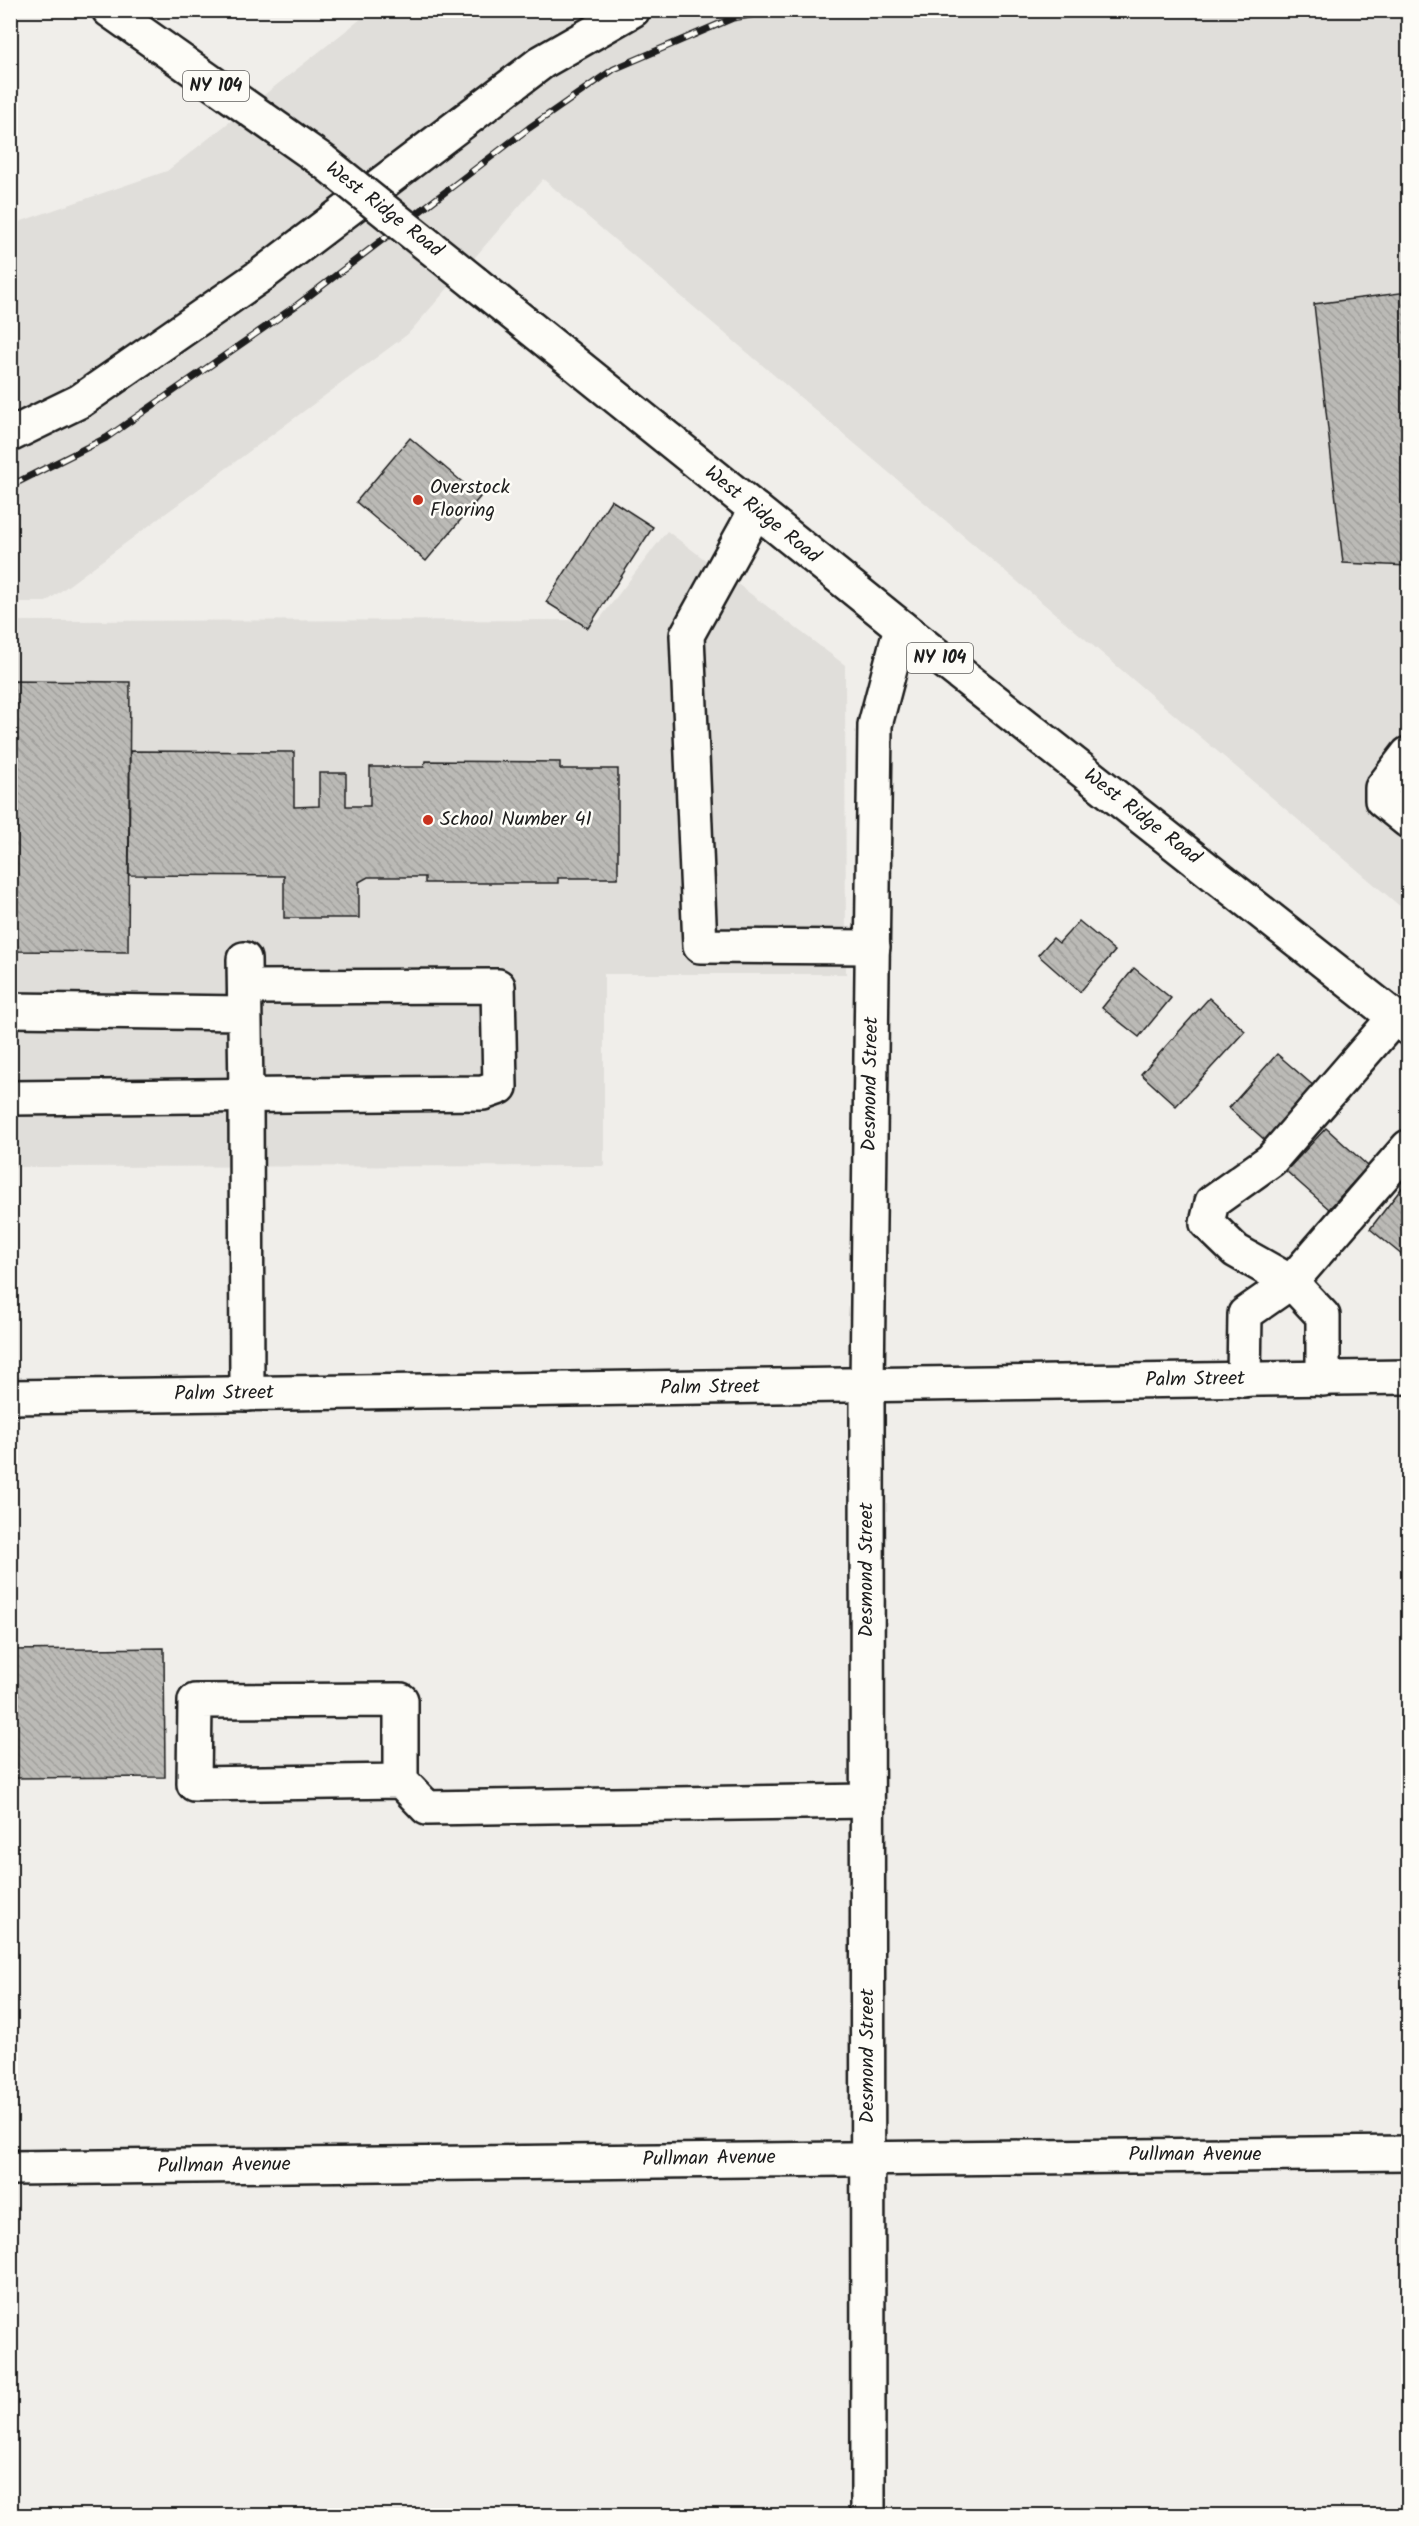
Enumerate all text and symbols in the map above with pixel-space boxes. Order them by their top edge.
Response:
road number: NY 104 [183,71,249,101]
street label: West Ridge Road [318,154,451,267]
street label: West Ridge Road [697,458,828,573]
place label: Overstock Flooring [430,472,511,527]
marker: Overstock Flooring [411,493,425,507]
road number: NY 104 [907,643,973,673]
street label: West Ridge Road [1076,761,1209,874]
place label: School Number 41 [440,804,592,836]
marker: School Number 41 [421,813,435,827]
street label: Desmond Street [854,1016,888,1152]
street label: Palm Street [1145,1363,1245,1397]
street label: Palm Street [660,1371,760,1405]
street label: Palm Street [174,1377,274,1411]
street label: Desmond Street [851,1502,883,1637]
street label: Desmond Street [852,1988,884,2123]
street label: Pullman Avenue [1128,2139,1262,2171]
street label: Pullman Avenue [642,2142,776,2176]
street label: Pullman Avenue [157,2149,291,2183]

